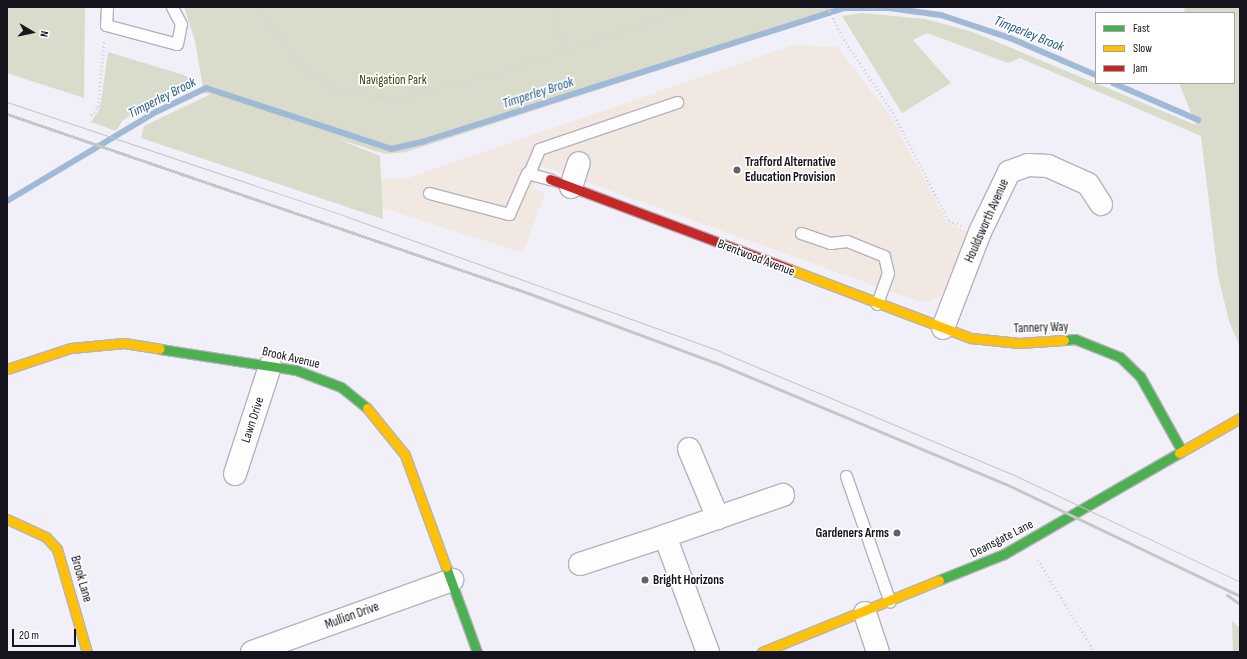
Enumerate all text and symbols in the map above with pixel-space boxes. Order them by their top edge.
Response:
north arrow [12,12,52,52]
water label: Timperley Brook [992,12,1066,56]
legend [1095,12,1235,84]
text: Fast [1133,21,1150,36]
text: N [37,30,51,38]
text: Slow [1133,41,1152,56]
text: Jam [1133,61,1148,76]
park label: Navigation Park [359,72,427,88]
water label: Timperley Brook [125,74,199,122]
water label: Timperley Brook [500,74,576,112]
place label: Trafford Alternative Education Provision [745,155,836,186]
marker: Trafford Alternative Education Provision [732,165,742,175]
street label: Houldsworth Avenue [962,177,1012,265]
street label: Brentwood Avenue [715,236,797,280]
street label: Tannery Way [1013,319,1069,337]
street label: Brook Avenue [261,344,321,372]
street label: Lawn Drive [238,395,268,445]
street label: Deansgate Lane [968,516,1036,562]
place label: Gardeners Arms [816,525,889,541]
marker: Gardeners Arms [892,528,902,538]
street label: Brook Lane [67,554,95,604]
place label: Bright Horizons [653,572,724,588]
marker: Bright Horizons [640,575,650,585]
street label: Mullion Drive [323,599,381,633]
scale bar [14,621,78,647]
text: 20 m [19,628,39,643]

